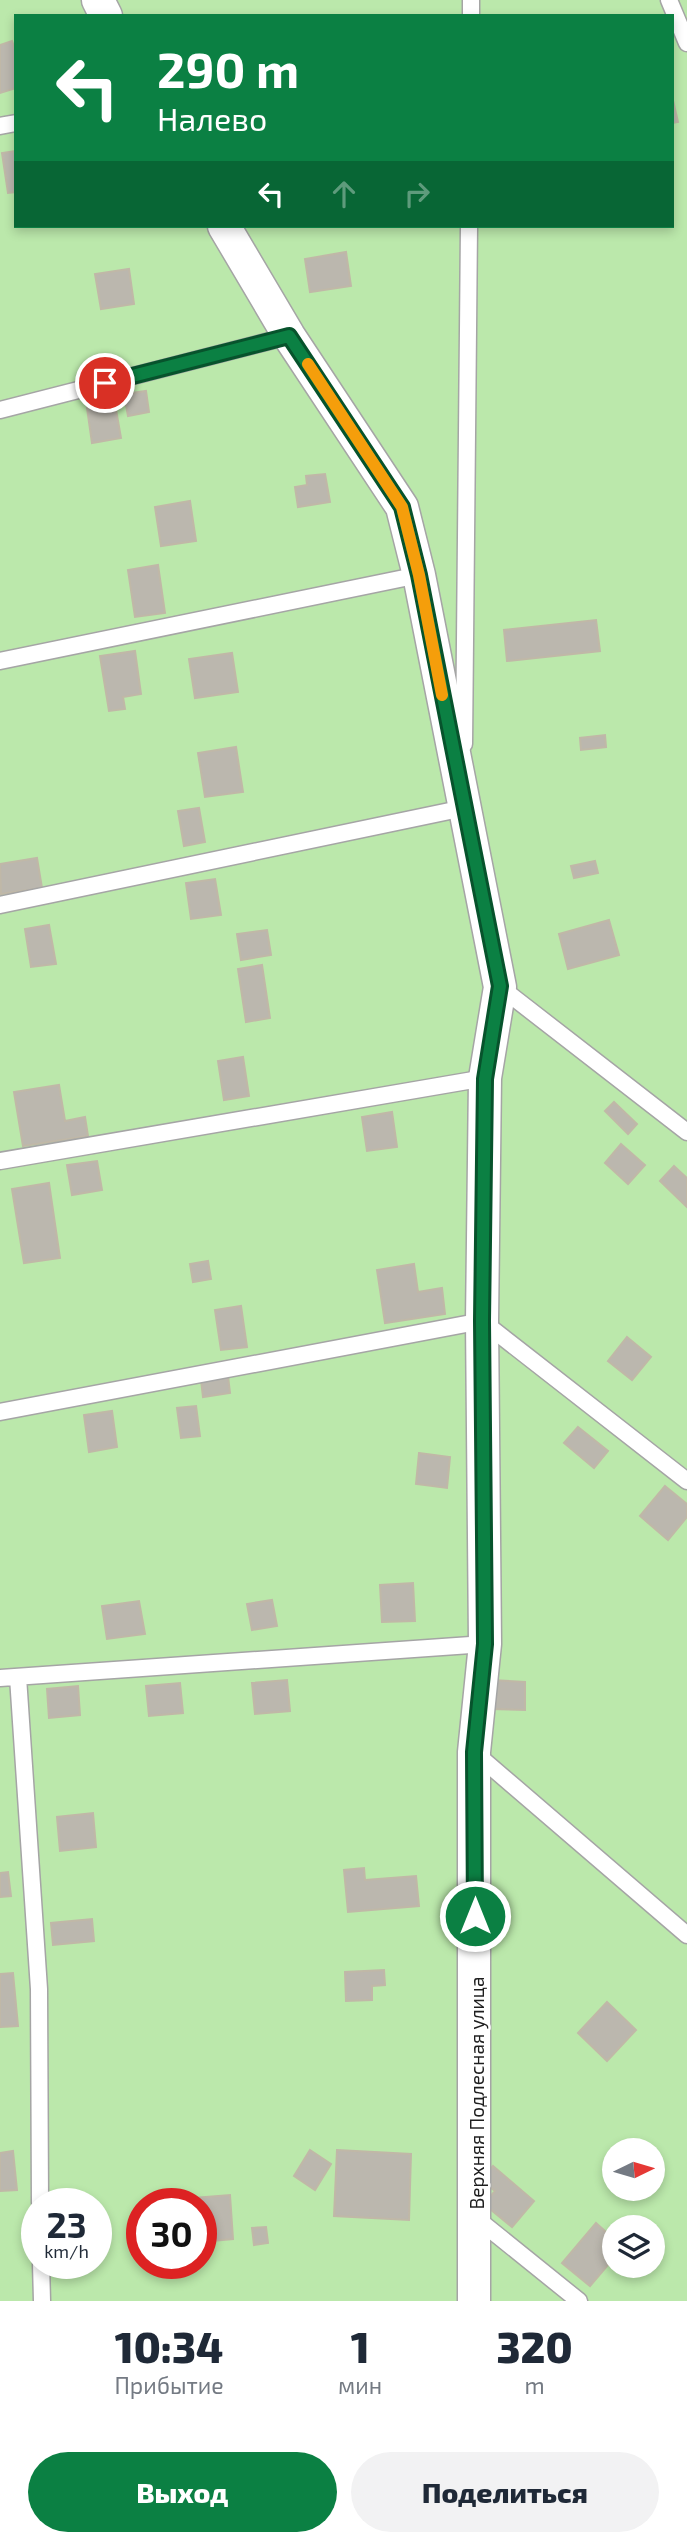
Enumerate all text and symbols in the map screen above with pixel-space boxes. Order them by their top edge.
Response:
text: 290 m [157,39,299,98]
icon: left [42,42,133,133]
text: Налево [157,99,267,137]
icon: left [252,175,290,213]
icon: ahead [325,175,363,213]
icon: right [398,175,436,213]
pin [75,353,135,413]
icon: arrive [86,364,124,402]
position arrow [438,1879,512,1953]
street label: Верхняя Подлесная улица [465,1976,489,2210]
north arrow [602,2138,665,2202]
map controls [602,2138,665,2278]
speed limit sign: 30 [126,2188,217,2279]
text: 23 [46,2203,87,2245]
button: layers [602,2215,665,2278]
text: km/h [44,2240,89,2262]
text: 10:34 [115,2321,223,2371]
text: 1 [351,2321,370,2371]
text: 320 [497,2321,573,2371]
text: Прибытие [114,2371,224,2399]
text: мин [338,2371,382,2399]
text: m [524,2371,545,2399]
button: Выход [28,2452,337,2532]
button: Поделиться [351,2452,659,2532]

